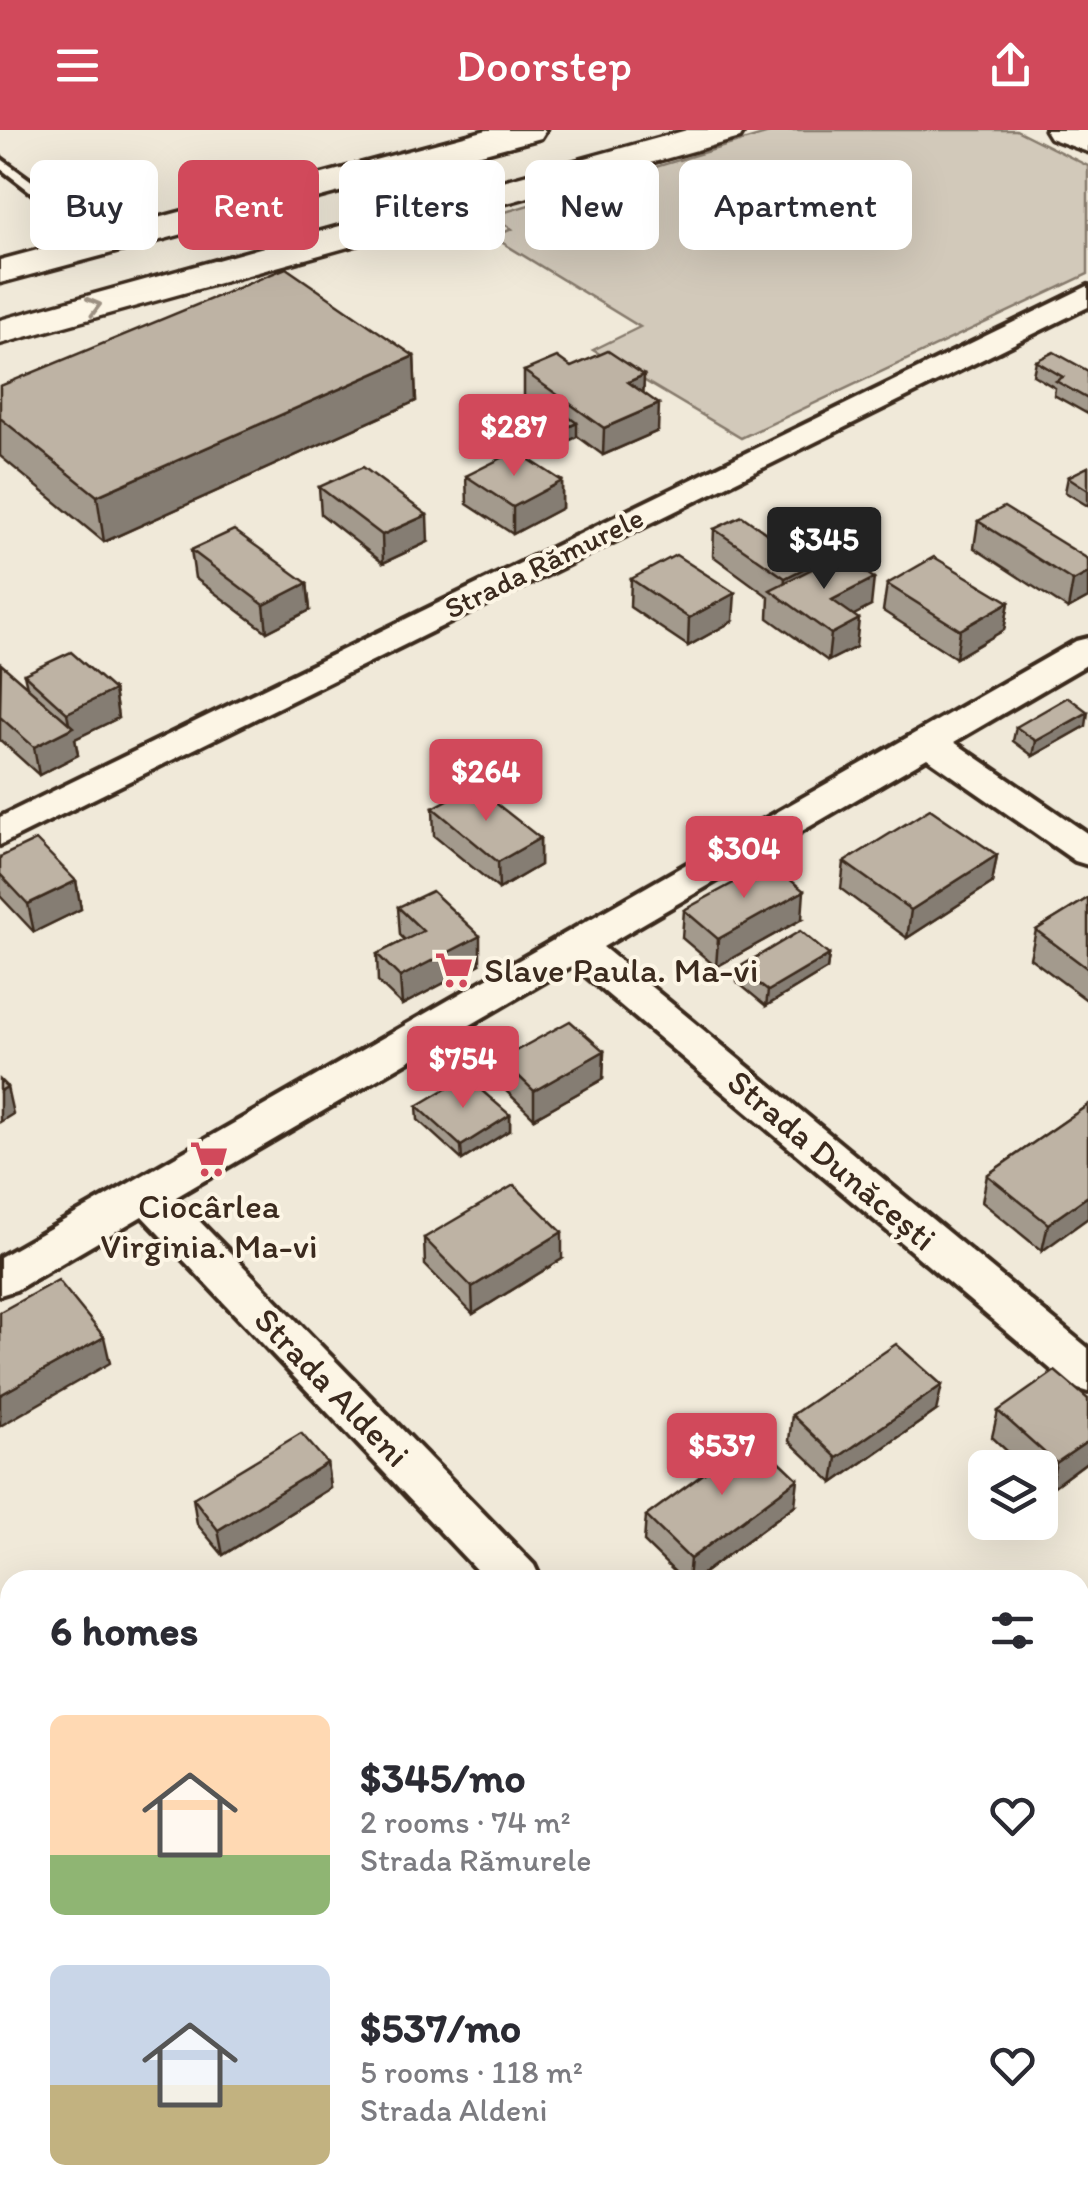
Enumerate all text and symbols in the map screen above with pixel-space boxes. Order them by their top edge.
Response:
icon: menu [50,38,105,93]
text: Doorstep [456,38,632,92]
icon: share [983,38,1038,93]
chip: Buy [30,160,158,250]
chip: Rent [178,160,319,250]
chip: Filters [339,160,505,250]
chip: New [525,160,659,250]
chip: Apartment [679,160,912,250]
one-way arrow [85,297,102,318]
pin: $287 [455,394,573,479]
text: $287 [481,407,547,445]
street label: Strada Rămurele [438,498,649,627]
pin: $345 [765,507,883,592]
text: $345 [789,520,859,558]
pin: $264 [427,739,545,824]
text: $264 [451,752,521,790]
pin: $304 [685,816,803,901]
text: $304 [708,829,780,867]
supermarket icon: Slave Paula. Ma-vi [433,949,475,991]
place label: Slave Paula. Ma-vi [484,949,759,991]
pin: $754 [404,1026,522,1111]
text: $754 [429,1039,497,1077]
street label: Strada Dunăcești [719,1061,945,1259]
supermarket icon: Ciocârlea Virginia. Ma-vi [188,1138,230,1180]
place label: Ciocârlea Virginia. Ma-vi [100,1185,318,1267]
street label: Strada Aldeni [246,1299,418,1475]
pin: $537 [663,1413,781,1498]
text: $537 [689,1426,755,1464]
map controls [968,1450,1058,1540]
button: layers [968,1450,1058,1540]
icon: filters [985,1603,1040,1658]
text: 6 homes [50,1605,198,1656]
text: $345/mo [360,1752,526,1803]
icon: home [130,1755,250,1875]
icon: heart [985,1788,1040,1843]
text: 2 rooms · 74 m² [360,1803,571,1841]
text: Strada Rămurele [360,1841,591,1879]
text: $537/mo [360,2002,521,2053]
icon: home [130,2005,250,2125]
icon: heart [985,2038,1040,2093]
text: 5 rooms · 118 m² [360,2053,583,2091]
text: Strada Aldeni [360,2091,548,2129]

